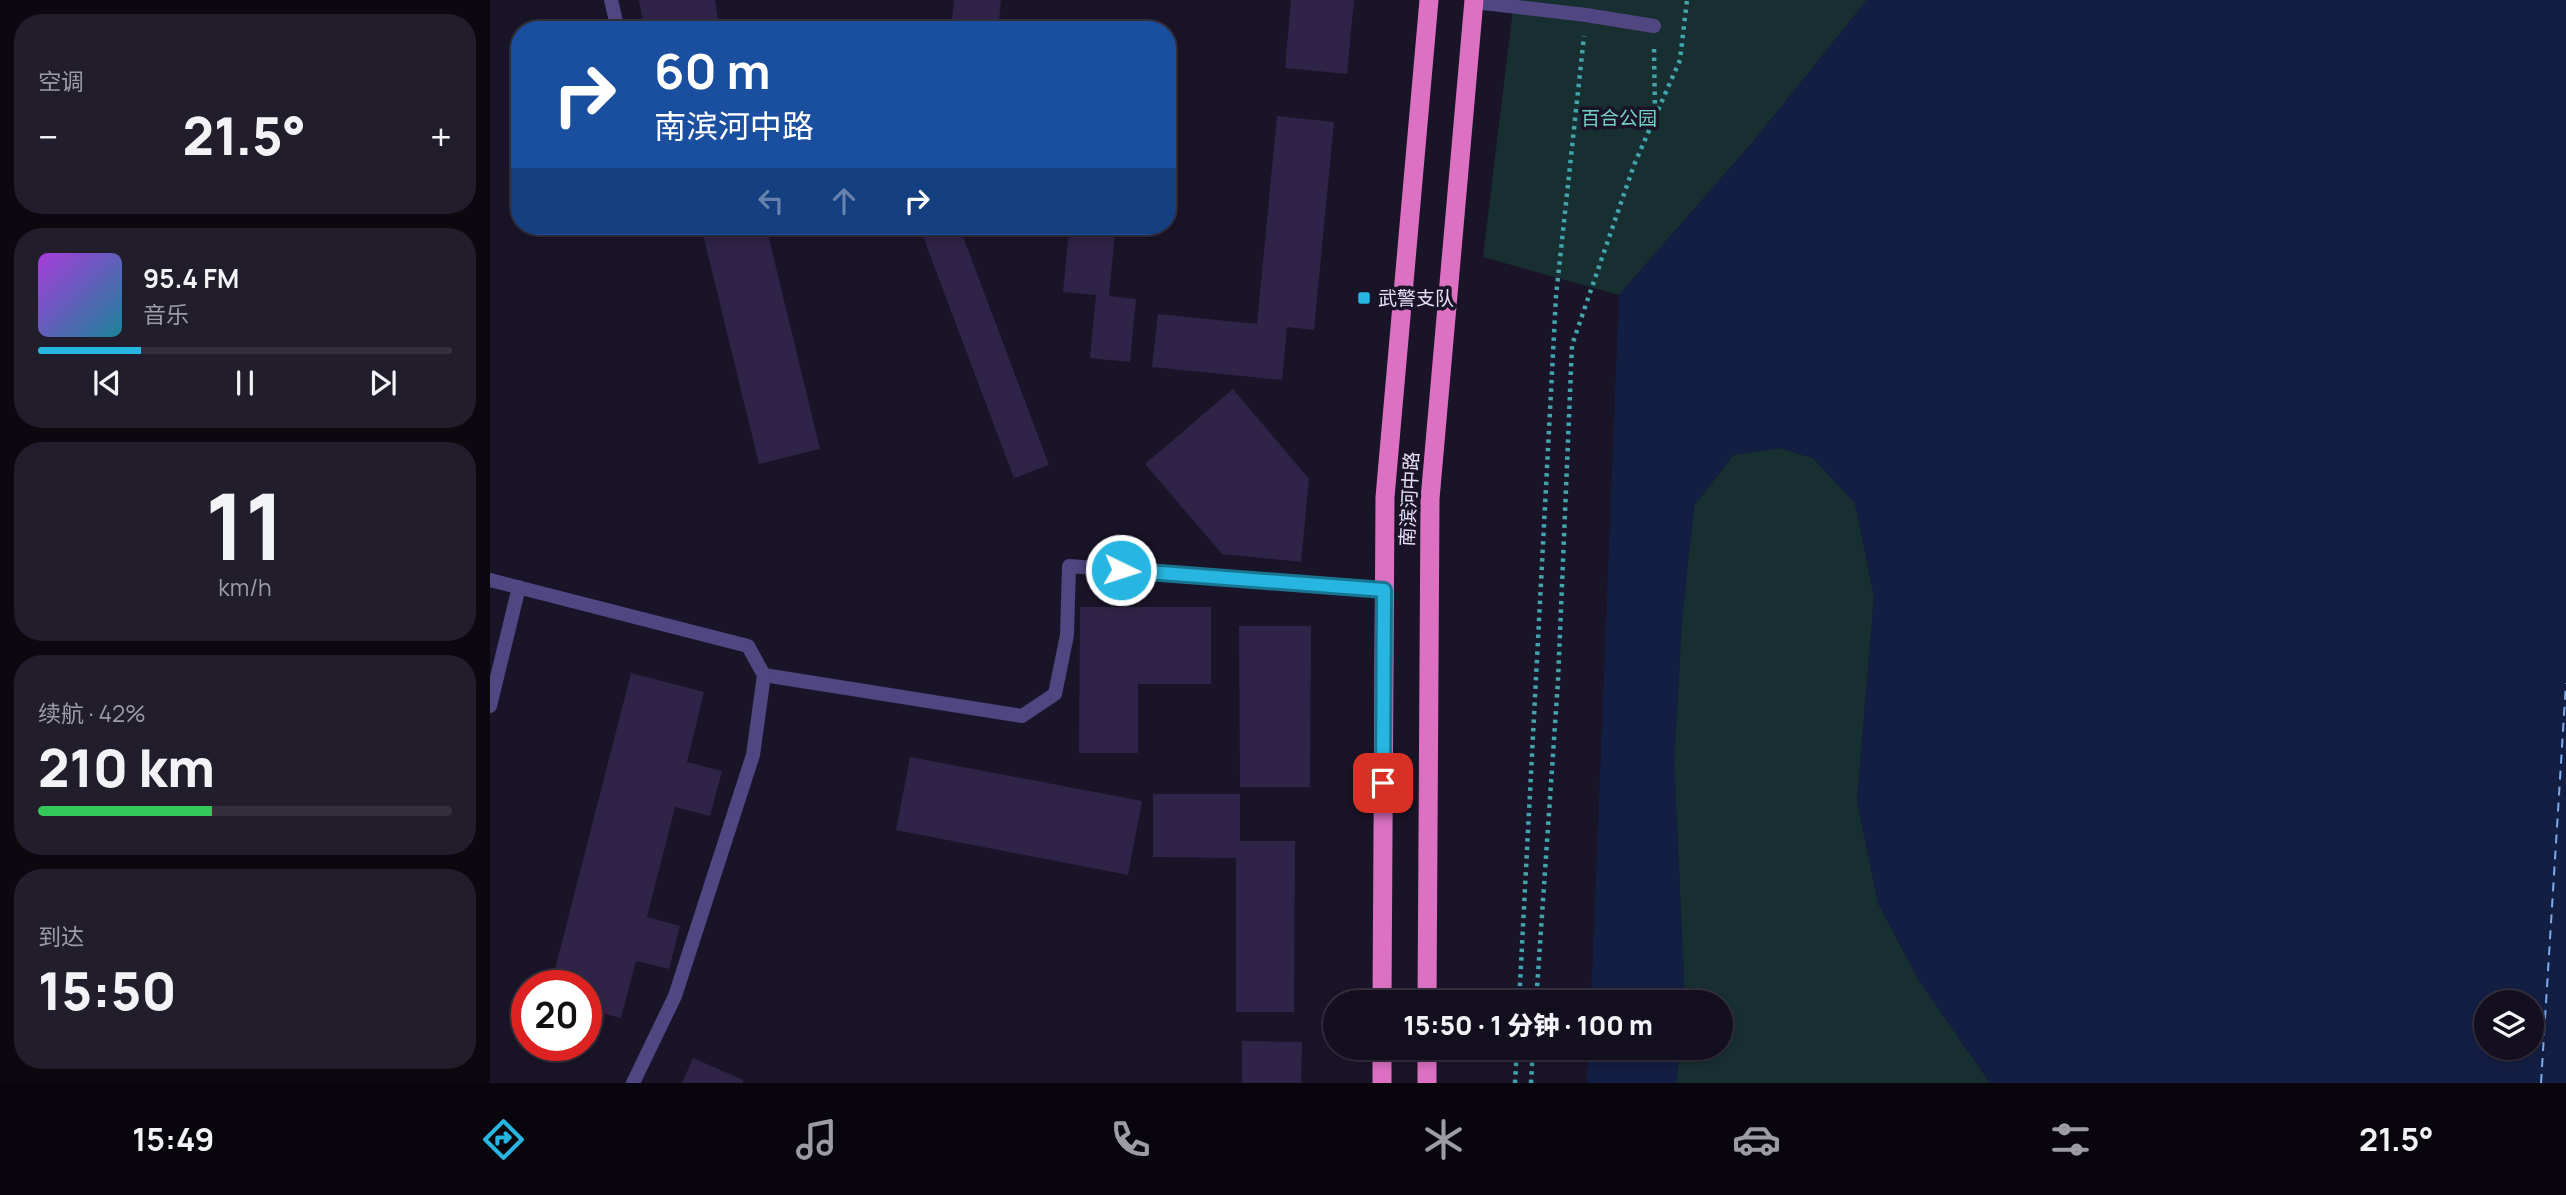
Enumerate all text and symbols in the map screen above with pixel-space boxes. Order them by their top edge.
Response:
text: 60 m [654,37,771,104]
icon: right [539,49,630,140]
text: 空调 [38,65,84,97]
text: 21.5° [183,100,306,171]
text: 南滨河中路 [654,104,814,148]
park label: 百合公园 [1581,105,1657,131]
text: − [38,110,59,162]
text: + [430,110,452,162]
icon: left [752,182,790,220]
icon: ahead [825,182,863,220]
icon: right [898,182,936,220]
text: 95.4 FM [143,260,239,296]
place label: 武警支队 [1378,285,1454,311]
marker: 武警支队 [1356,290,1372,306]
text: 音乐 [143,298,189,330]
icon: previous [88,364,126,402]
icon: pause [226,364,264,402]
icon: next [364,364,402,402]
street label: 南滨河中路 [1394,451,1424,547]
text: 11 [205,463,285,587]
position arrow [1084,533,1158,607]
text: km/h [218,571,272,603]
text: 续航 · 42% [38,697,146,729]
text: 210 km [38,732,215,803]
pin [1353,753,1413,813]
icon: arrive [1364,764,1402,802]
text: 到达 [38,920,84,952]
text: 15:50 [38,955,176,1026]
speed limit sign: 20 [511,970,602,1061]
map controls [2474,990,2544,1060]
button: layers [2474,990,2544,1060]
text: 15:50 · 1 分钟 · 100 m [1403,1007,1653,1043]
icon: directions [479,1115,528,1164]
icon: music [792,1115,841,1164]
icon: phone [1106,1115,1155,1164]
icon: climate [1419,1115,1468,1164]
icon: car [1732,1115,1781,1164]
icon: filters [2046,1115,2095,1164]
text: 15:49 [132,1117,214,1161]
text: 21.5° [2359,1117,2434,1161]

